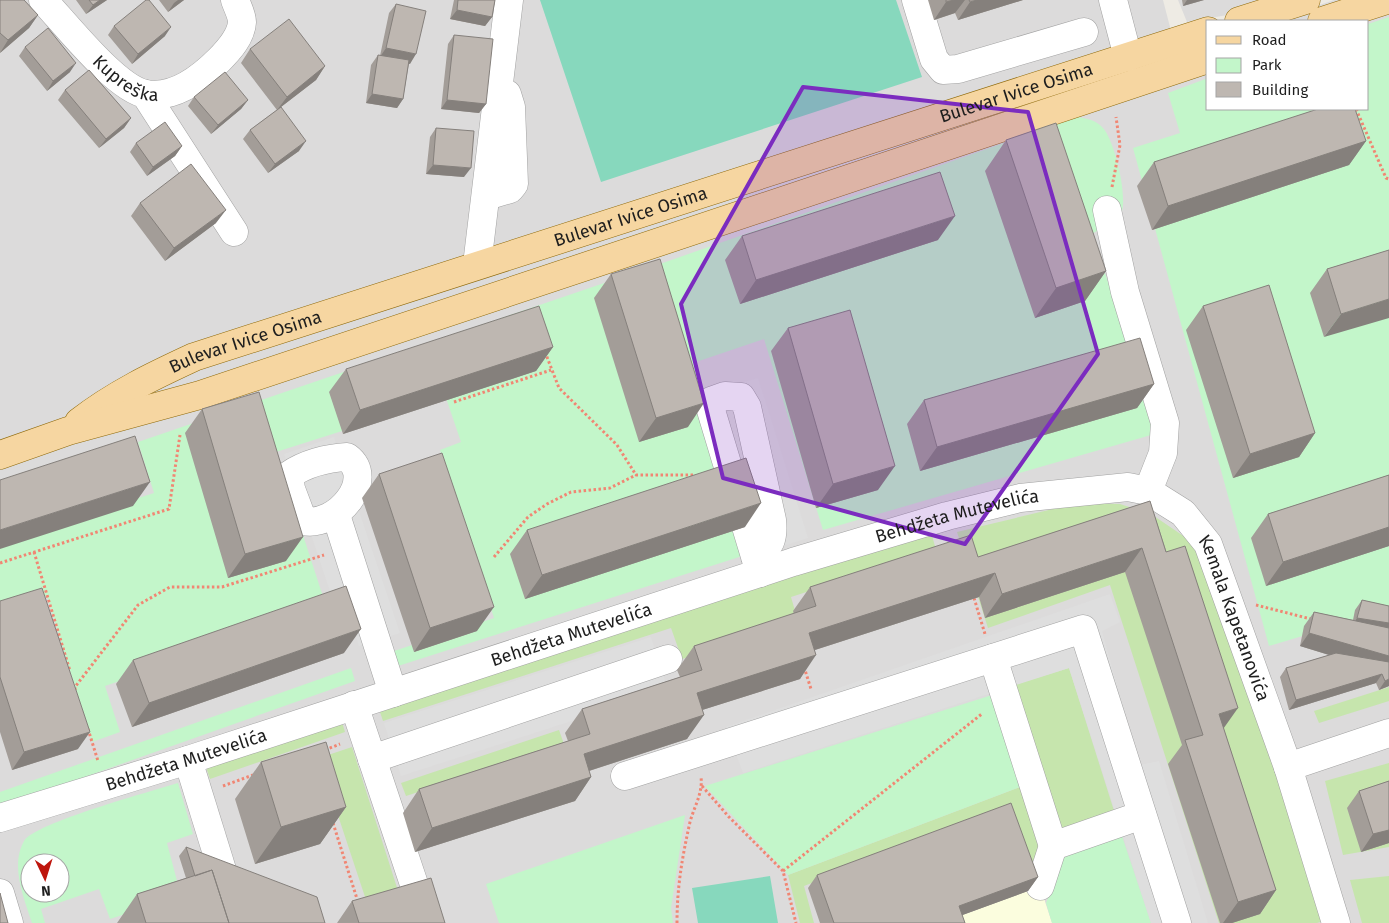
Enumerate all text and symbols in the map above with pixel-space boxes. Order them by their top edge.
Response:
legend [1206,20,1369,110]
text: Road [1252,31,1287,49]
street label: Kupreška [88,50,159,106]
text: Park [1252,56,1282,74]
street label: Bulevar Ivice Osima [937,58,1096,128]
text: Building [1252,81,1308,99]
street label: Bulevar Ivice Osima [551,182,710,252]
street label: Bulevar Ivice Osima [165,306,324,378]
street label: Behdžeta Mutevelića [873,485,1040,548]
street label: Kemala Kapetanovića [1194,530,1274,704]
street label: Behdžeta Mutevelića [488,598,655,671]
street label: Behdžeta Mutevelića [103,724,270,796]
north arrow [20,853,70,903]
text: N [41,882,51,899]

